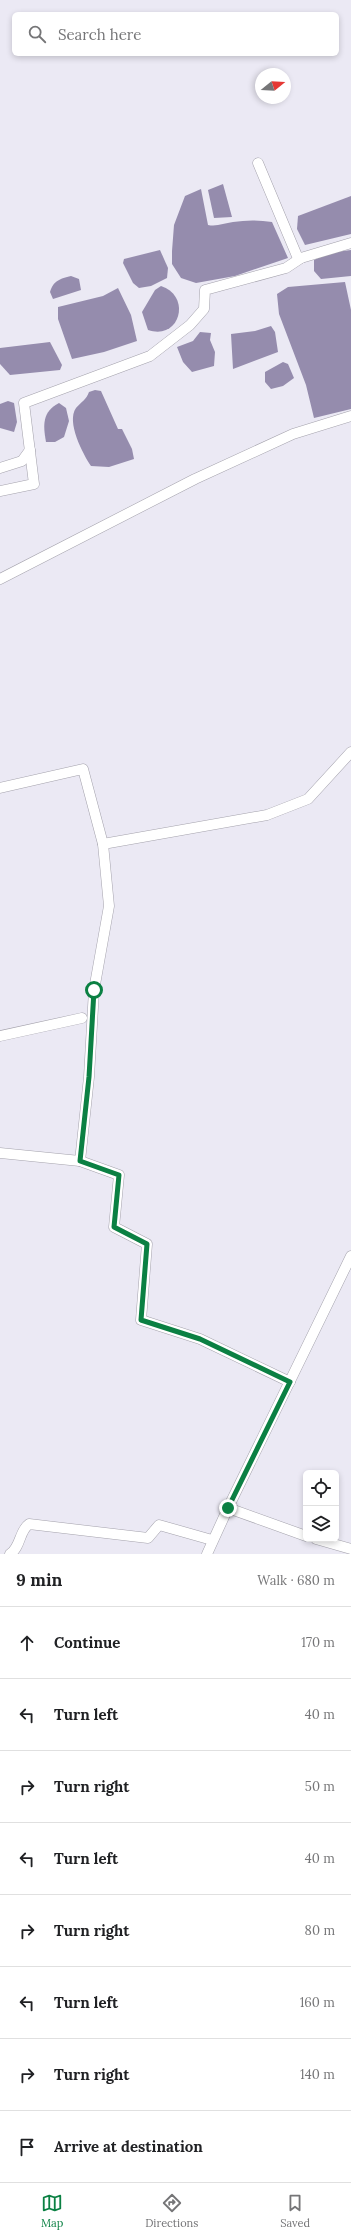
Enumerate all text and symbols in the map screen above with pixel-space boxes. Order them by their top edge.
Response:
search box [12,12,339,56]
icon: search [26,23,48,45]
text: Search here [58,25,141,44]
north arrow [255,68,291,104]
route start [85,981,103,999]
map controls [303,1470,339,1542]
button: locate [303,1470,339,1506]
route end [219,1499,237,1517]
button: layers [303,1506,339,1542]
text: 9 min [16,1569,62,1591]
text: Walk · 680 m [257,1572,335,1589]
icon: ahead [16,1632,38,1654]
text: Continue [54,1633,120,1652]
text: 170 m [301,1634,335,1651]
icon: left [16,1704,38,1726]
text: Turn left [54,1705,118,1724]
text: 40 m [305,1706,335,1723]
icon: right [16,1776,38,1798]
text: Turn right [54,1777,130,1796]
text: 50 m [305,1778,335,1795]
icon: left [16,1848,38,1870]
text: Turn left [54,1849,118,1868]
text: 40 m [305,1850,335,1867]
icon: right [16,1920,38,1942]
text: Turn right [54,1921,130,1940]
text: 80 m [305,1922,335,1939]
icon: left [16,1992,38,2014]
text: Turn left [54,1993,118,2012]
text: 160 m [300,1994,335,2011]
icon: right [16,2064,38,2086]
text: Turn right [54,2065,130,2084]
text: 140 m [300,2066,335,2083]
icon: arrive [16,2136,38,2158]
text: Arrive at destination [54,2137,203,2156]
tab: Map [41,2192,63,2230]
tab: Directions [145,2192,198,2230]
tab: Saved [280,2192,310,2230]

